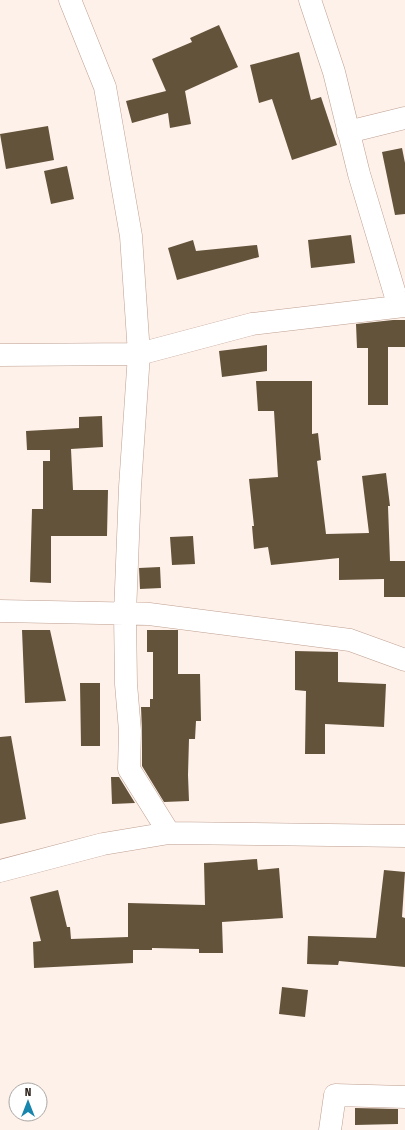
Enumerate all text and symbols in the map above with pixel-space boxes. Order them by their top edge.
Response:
north arrow [8,1082,48,1122]
text: N [25,1086,31,1099]

